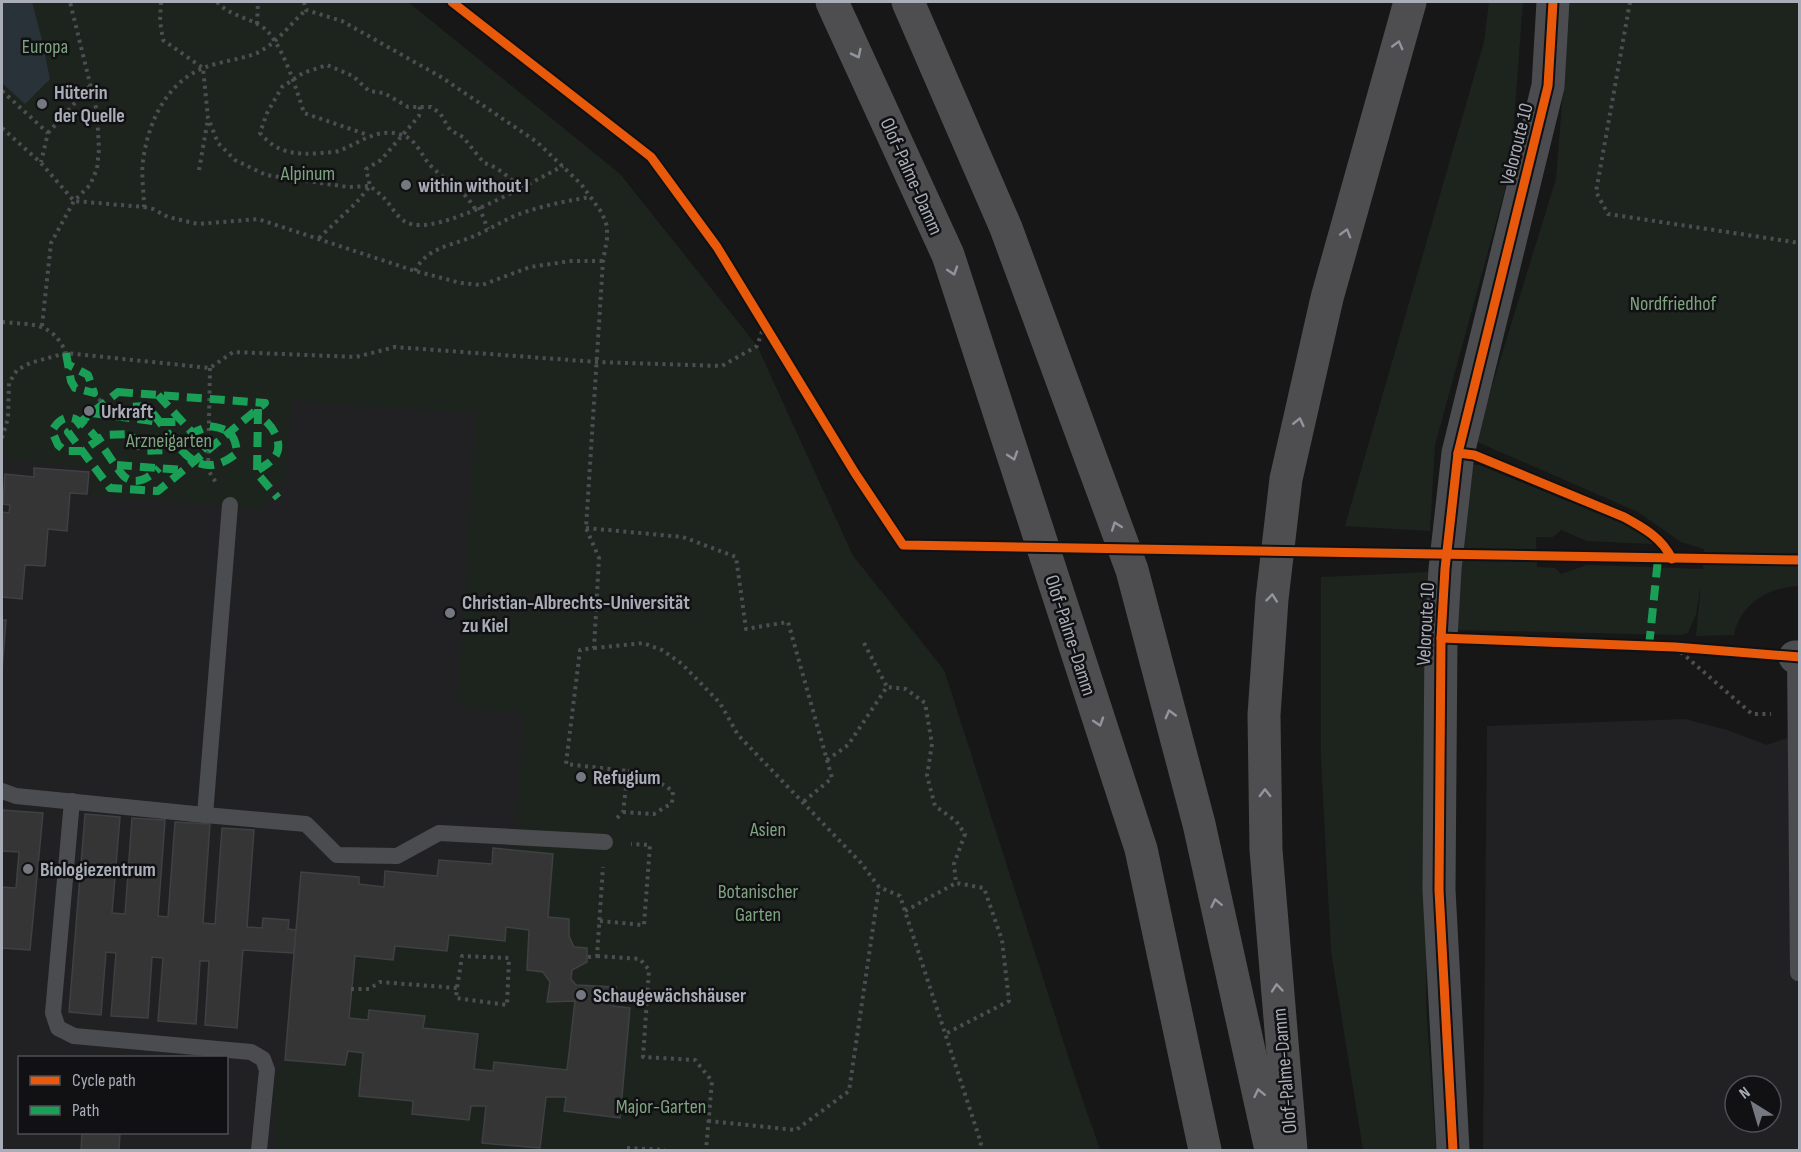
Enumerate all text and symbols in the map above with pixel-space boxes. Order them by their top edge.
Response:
park label: Europa [22,35,68,59]
one-way arrow [1391,40,1404,50]
one-way arrow [850,48,862,59]
place label: Hüterin der Quelle [54,81,125,128]
marker: Hüterin der Quelle [35,97,49,111]
street label: Veloroute 10 [1495,101,1539,188]
street label: Olof-Palme-Damm [875,114,948,239]
park label: Alpinum [280,162,335,186]
place label: within without I [418,174,529,198]
marker: within without I [399,178,413,192]
one-way arrow [1339,228,1351,239]
one-way arrow [946,265,958,276]
park label: Nordfriedhof [1630,292,1716,316]
place label: Urkraft [101,400,154,424]
marker: Urkraft [82,404,96,418]
one-way arrow [1292,417,1305,427]
park label: Arzneigarten [125,429,212,453]
one-way arrow [1006,450,1018,461]
one-way arrow [1110,522,1123,532]
street label: Olof-Palme-Damm [1039,572,1101,699]
street label: Veloroute 10 [1412,582,1440,666]
place label: Christian-Albrechts-Universität zu Kiel [462,591,690,638]
one-way arrow [1265,594,1278,603]
marker: Christian-Albrechts-Universität zu Kiel [443,606,457,620]
one-way arrow [1164,709,1177,719]
one-way arrow [1092,716,1105,727]
place label: Refugium [593,766,661,790]
marker: Refugium [574,770,588,784]
one-way arrow [1259,789,1272,798]
park label: Asien [749,818,786,842]
place label: Biologiezentrum [40,858,156,882]
marker: Biologiezentrum [21,862,35,876]
park label: Botanischer Garten [718,880,799,927]
one-way arrow [1211,898,1224,908]
one-way arrow [1271,983,1284,992]
place label: Schaugewächshäuser [593,984,746,1008]
marker: Schaugewächshäuser [574,988,588,1002]
street label: Olof-Palme-Damm [1268,1007,1302,1135]
legend [18,1056,228,1134]
text: Cycle path [72,1070,136,1091]
north arrow [1723,1074,1783,1134]
text: N [1736,1083,1754,1103]
one-way arrow [1253,1089,1266,1099]
park label: Major-Garten [616,1095,706,1119]
text: Path [72,1100,100,1121]

